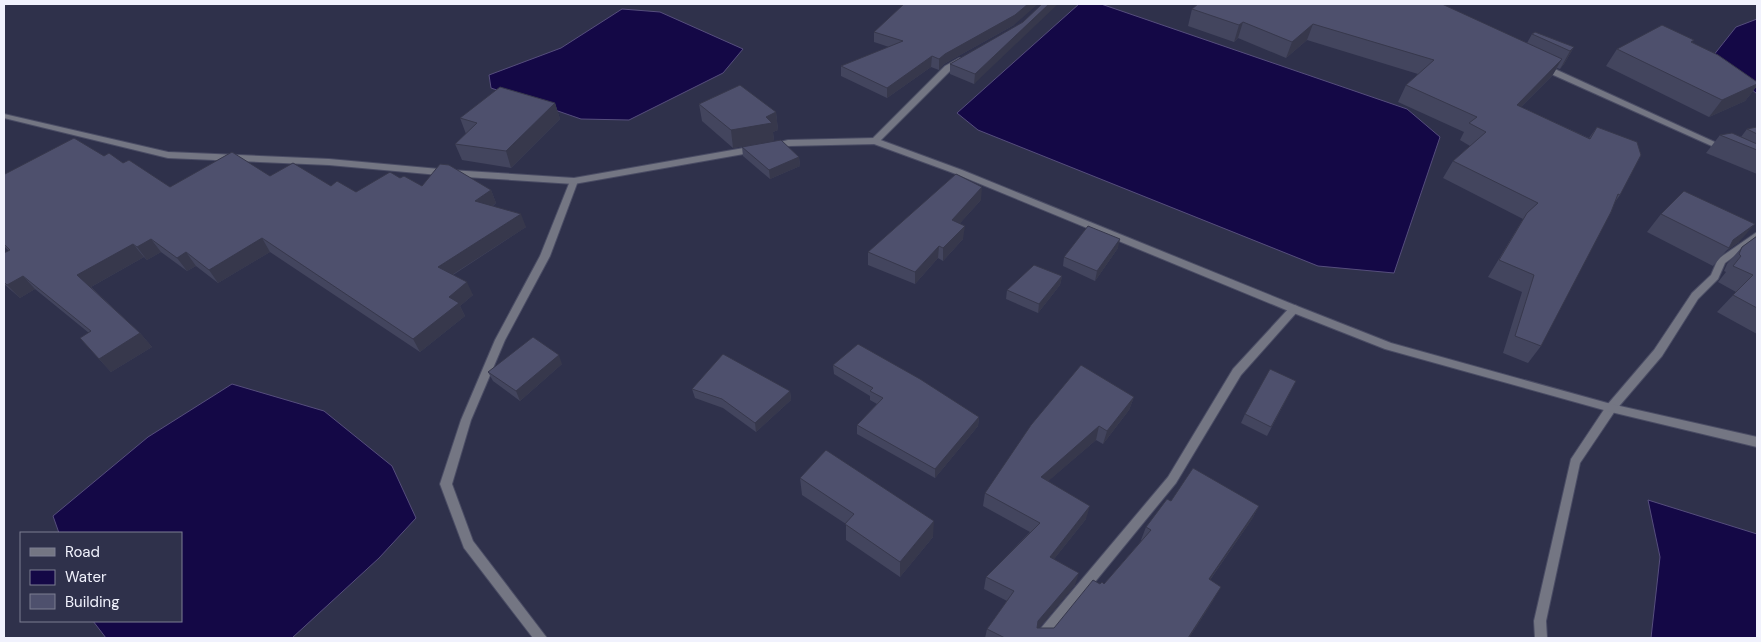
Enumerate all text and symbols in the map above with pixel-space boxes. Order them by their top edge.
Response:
legend [20,532,182,622]
text: Road [65,542,100,562]
text: Water [65,567,107,587]
text: Building [65,592,120,612]

